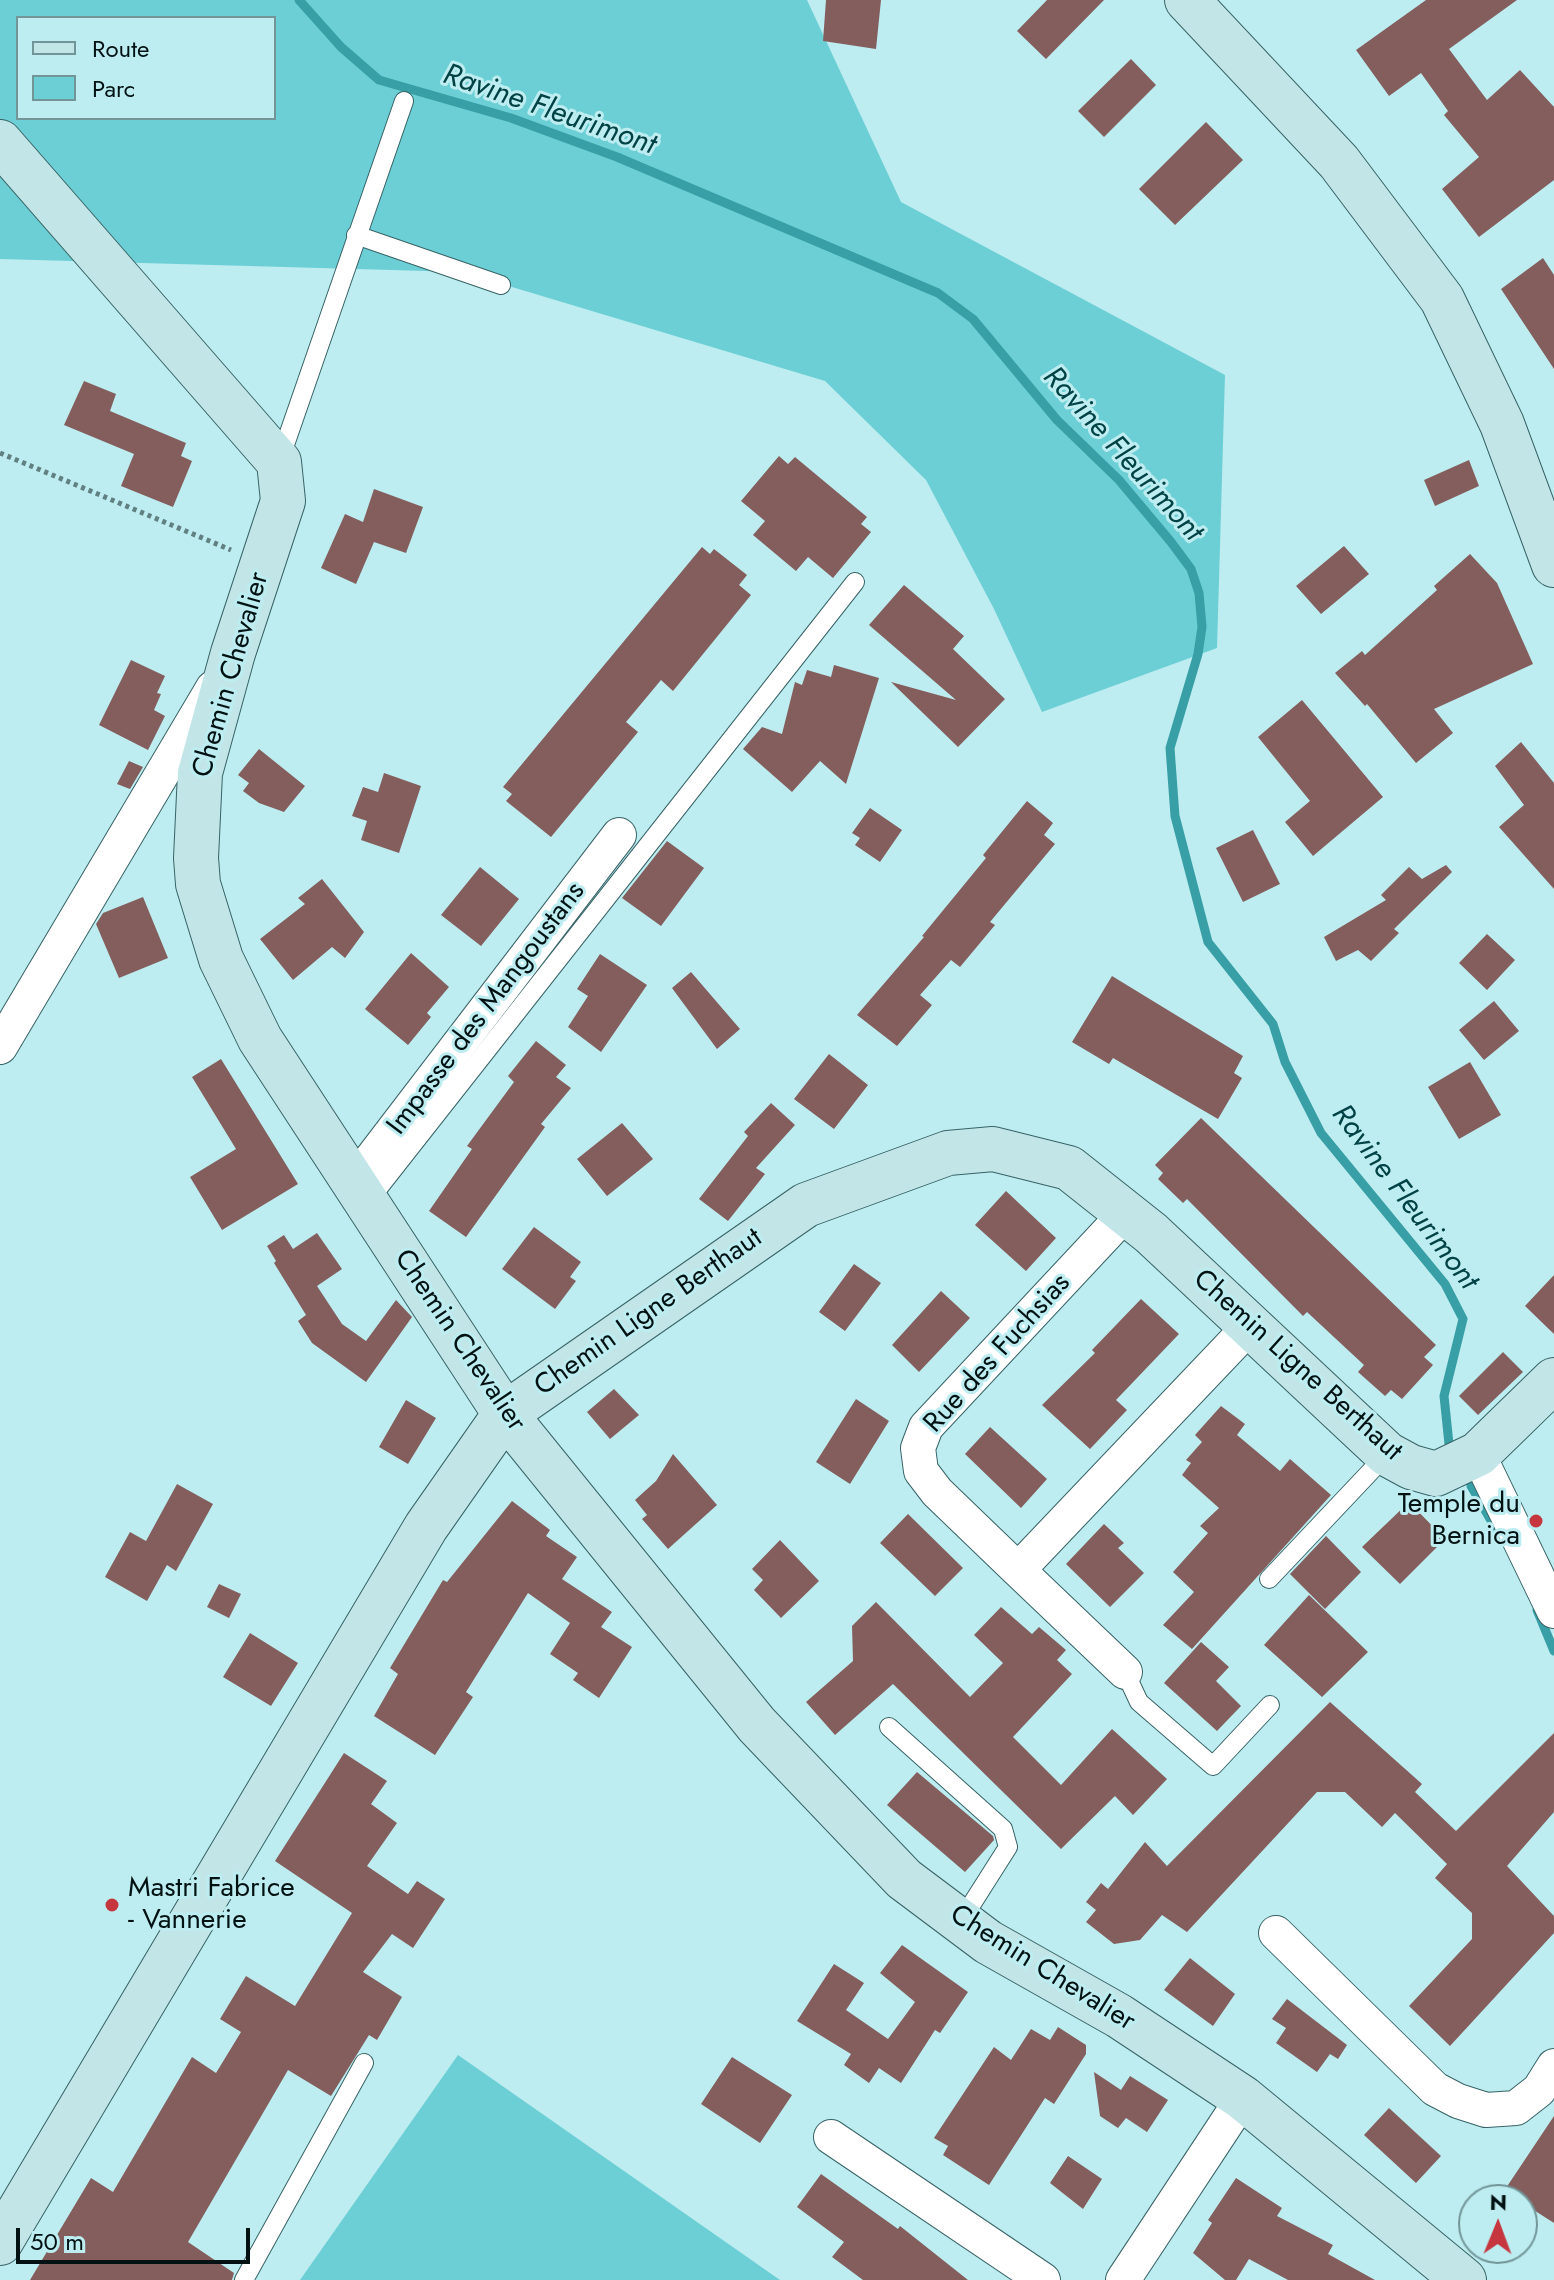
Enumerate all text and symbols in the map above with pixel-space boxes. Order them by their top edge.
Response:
legend [16,16,276,120]
text: Route [92,31,149,66]
water label: Ravine Fleurimont [438,58,660,164]
text: Parc [92,71,135,106]
water label: Ravine Fleurimont [1034,360,1210,550]
street label: Chemin Chevalier [187,569,277,781]
street label: Impasse des Mangoustans [381,876,593,1142]
water label: Ravine Fleurimont [1323,1098,1485,1298]
street label: Chemin Ligne Berthaut [529,1222,769,1404]
street label: Chemin Chevalier [386,1244,532,1438]
street label: Chemin Ligne Berthaut [1185,1263,1409,1469]
street label: Rue des Fuchsias [918,1267,1078,1441]
place label: Temple du Bernica [1398,1488,1520,1554]
marker: Temple du Bernica [1527,1512,1545,1530]
place label: Mastri Fabrice - Vannerie [128,1872,295,1938]
marker: Mastri Fabrice - Vannerie [103,1896,121,1914]
street label: Chemin Chevalier [943,1899,1141,2039]
north arrow [1458,2184,1538,2264]
text: N [1489,2186,1507,2218]
scale bar [20,2212,254,2262]
text: 50 m [30,2224,84,2259]

